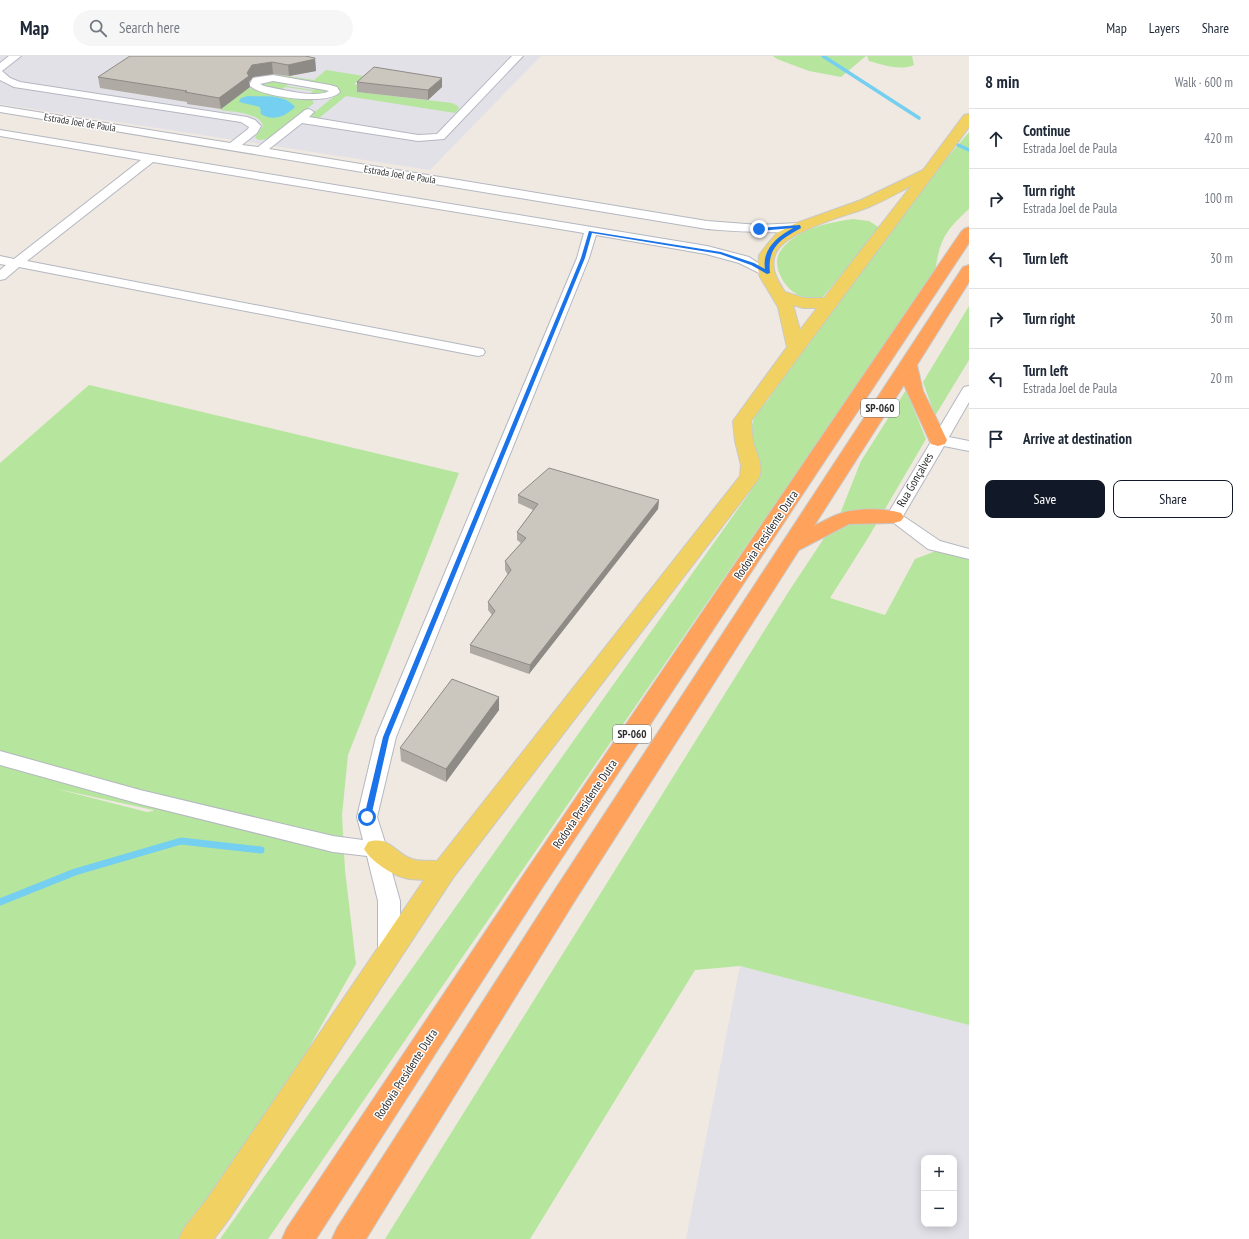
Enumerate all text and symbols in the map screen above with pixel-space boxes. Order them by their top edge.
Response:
search box [73,10,353,46]
text: Map [20,16,49,40]
icon: search [87,17,109,39]
text: Search here [119,18,180,37]
text: Map [1106,19,1127,37]
text: Layers [1149,19,1180,37]
text: Share [1202,19,1229,37]
text: 8 min [985,71,1019,93]
text: Walk · 600 m [1175,74,1233,91]
street label: Estrada Joel de Paula [43,110,117,135]
text: Continue [1023,121,1070,140]
icon: ahead [985,128,1007,150]
text: 420 m [1204,130,1233,147]
text: Estrada Joel de Paula [1023,140,1117,157]
street label: Estrada Joel de Paula [363,162,437,187]
text: Turn right [1023,181,1075,200]
icon: right [985,188,1007,210]
text: 100 m [1204,190,1233,207]
text: Estrada Joel de Paula [1023,200,1117,217]
route end [750,220,768,238]
icon: left [985,248,1007,270]
text: Turn left [1023,249,1068,268]
text: 30 m [1210,250,1233,267]
icon: right [985,308,1007,330]
text: Turn right [1023,309,1075,328]
text: 30 m [1210,310,1233,327]
text: Turn left [1023,361,1068,380]
icon: left [985,368,1007,390]
text: 20 m [1210,370,1233,387]
text: Estrada Joel de Paula [1023,380,1117,397]
road number: SP-060 [861,399,899,417]
icon: arrive [985,428,1007,450]
text: Arrive at destination [1023,429,1132,448]
street label: Rua Gonçalves [893,450,936,510]
button: Save [985,480,1105,518]
button: Share [1113,480,1233,518]
street label: Rodovia Presidente Dutra [730,487,801,582]
road number: SP-060 [613,725,651,743]
street label: Rodovia Presidente Dutra [549,756,620,851]
route start [358,808,376,826]
street label: Rodovia Presidente Dutra [371,1026,440,1122]
map controls [921,1155,957,1227]
button: + [921,1155,957,1191]
button: − [921,1191,957,1227]

